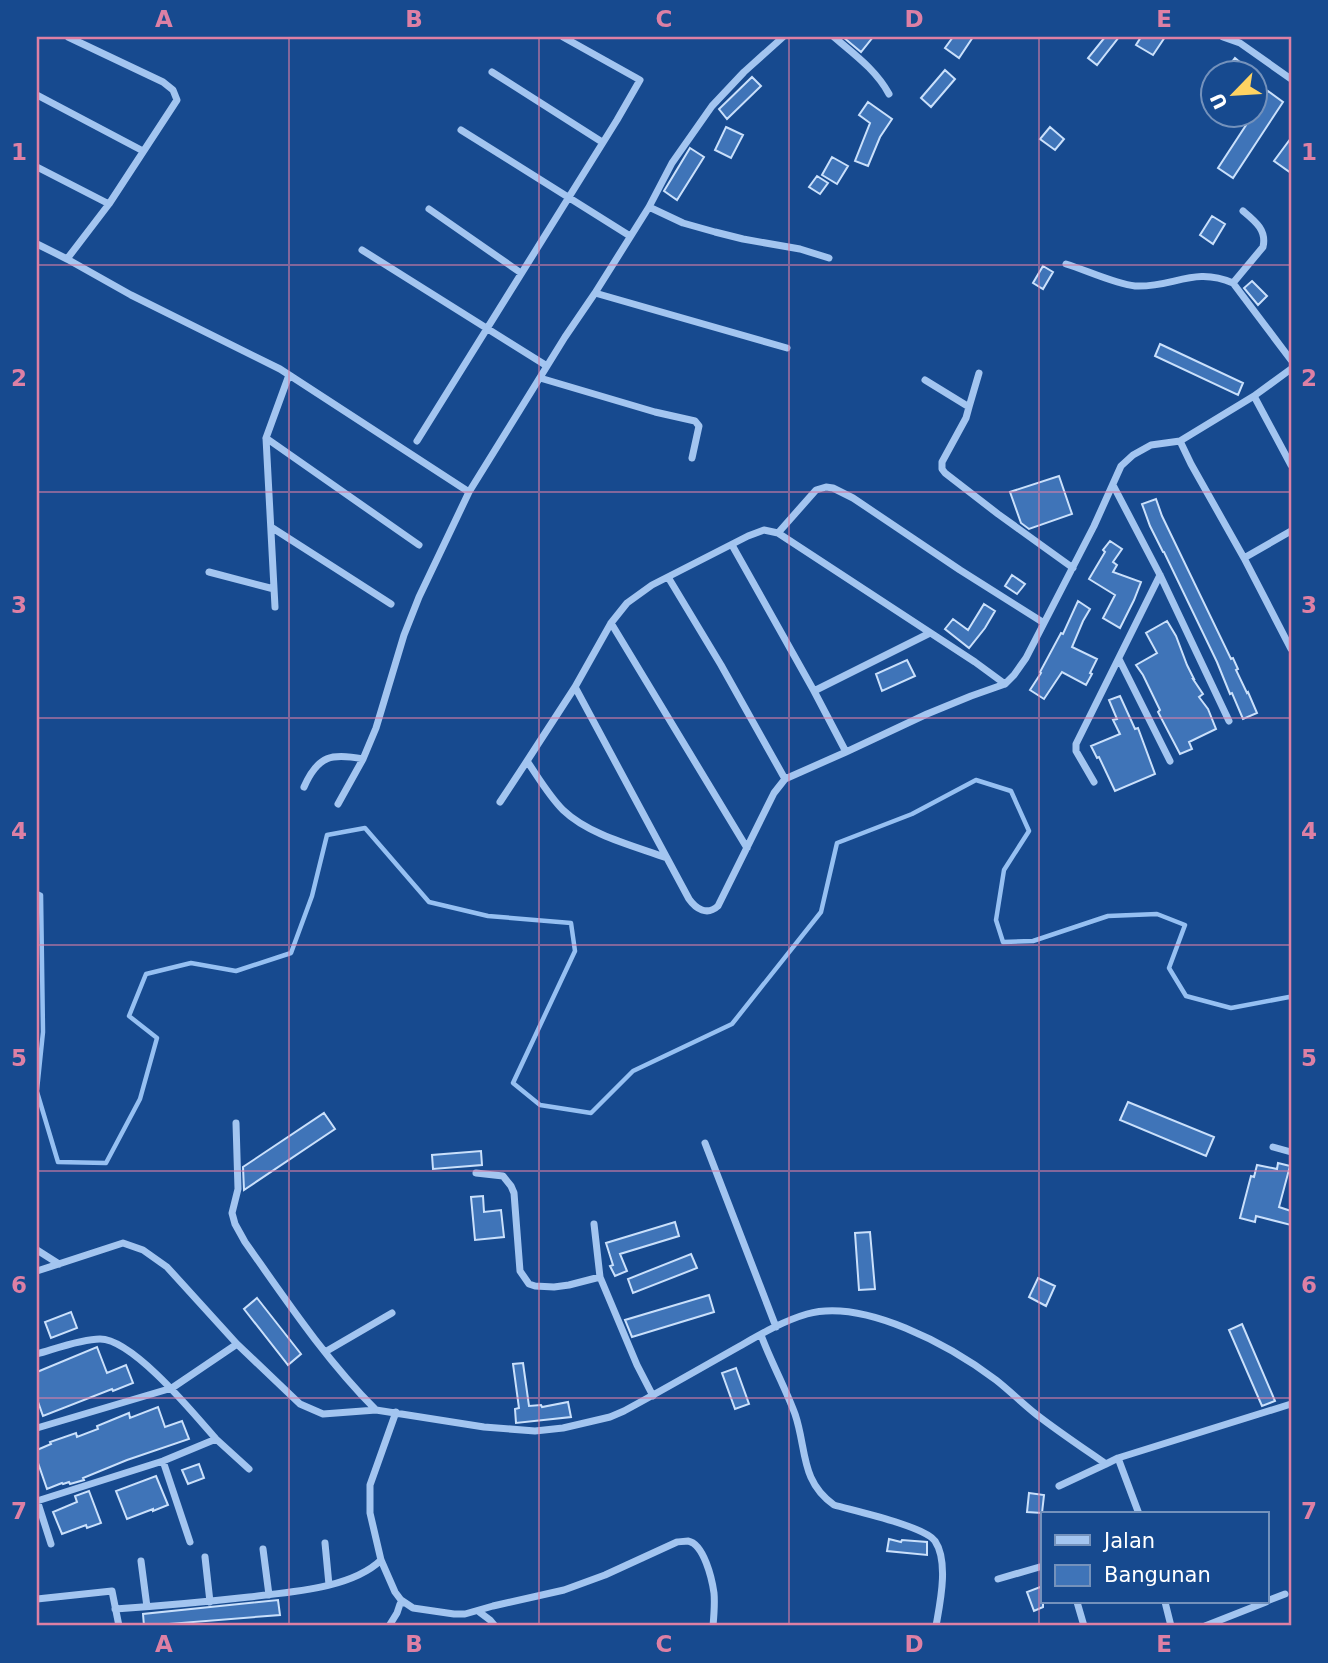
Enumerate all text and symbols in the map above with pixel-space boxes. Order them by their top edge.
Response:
text: A [155,6,173,32]
text: B [405,6,423,32]
text: C [656,6,672,32]
text: D [904,6,924,32]
text: E [1156,6,1172,32]
north arrow [1198,60,1268,130]
text: U [1205,90,1232,113]
text: 1 [11,139,27,165]
text: 1 [1301,139,1317,165]
text: 2 [11,365,27,391]
text: 2 [1301,365,1317,391]
text: 3 [11,592,27,618]
text: 3 [1301,592,1317,618]
text: 4 [11,818,27,844]
text: 4 [1301,818,1317,844]
text: 5 [11,1045,27,1071]
text: 5 [1301,1045,1317,1071]
text: 6 [11,1272,27,1298]
text: 6 [1301,1272,1317,1298]
text: 7 [11,1498,27,1524]
text: 7 [1301,1498,1317,1524]
legend [1041,1512,1268,1604]
text: Jalan [1102,1529,1155,1553]
text: Bangunan [1104,1563,1211,1587]
text: A [155,1631,173,1657]
text: B [405,1631,423,1657]
text: C [656,1631,672,1657]
text: D [904,1631,924,1657]
text: E [1156,1631,1172,1657]

